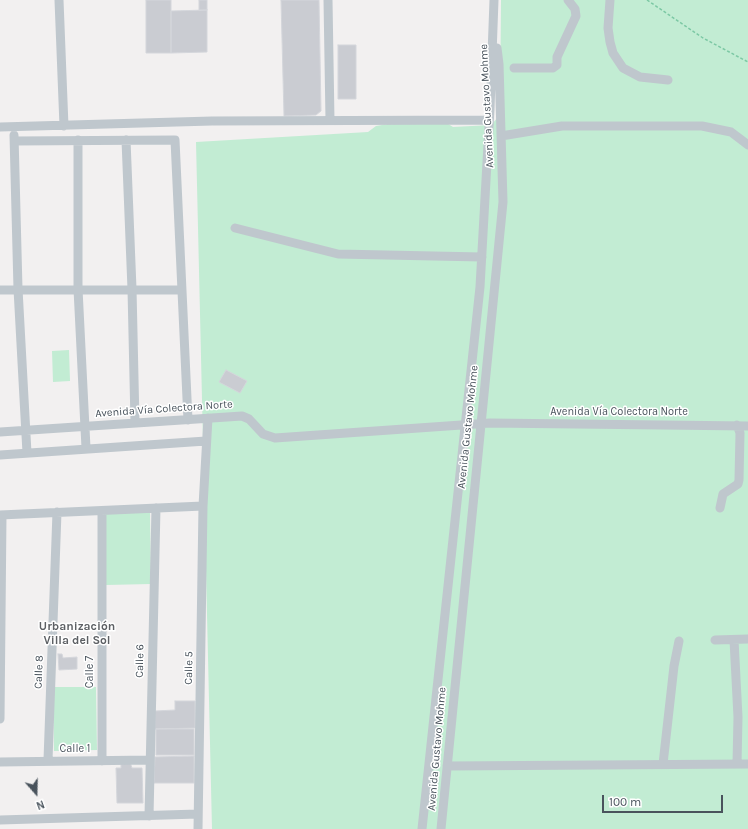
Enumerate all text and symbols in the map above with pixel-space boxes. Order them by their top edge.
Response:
street label: Avenida Gustavo Mohme [477,44,497,168]
street label: Avenida Gustavo Mohme [455,365,481,489]
street label: Avenida Vía Colectora Norte [95,398,233,420]
street label: Avenida Vía Colectora Norte [550,405,688,419]
district label: Urbanización Villa del Sol [39,620,115,648]
street label: Calle 6 [133,644,147,678]
street label: Calle 5 [182,651,196,685]
street label: Calle 8 [32,655,46,689]
street label: Calle 7 [83,656,97,688]
street label: Avenida Gustavo Mohme [425,687,449,811]
street label: Calle 1 [60,742,90,756]
north arrow [16,773,56,813]
scale bar [604,787,725,813]
text: 100 m [609,795,641,809]
text: N [34,797,46,812]

